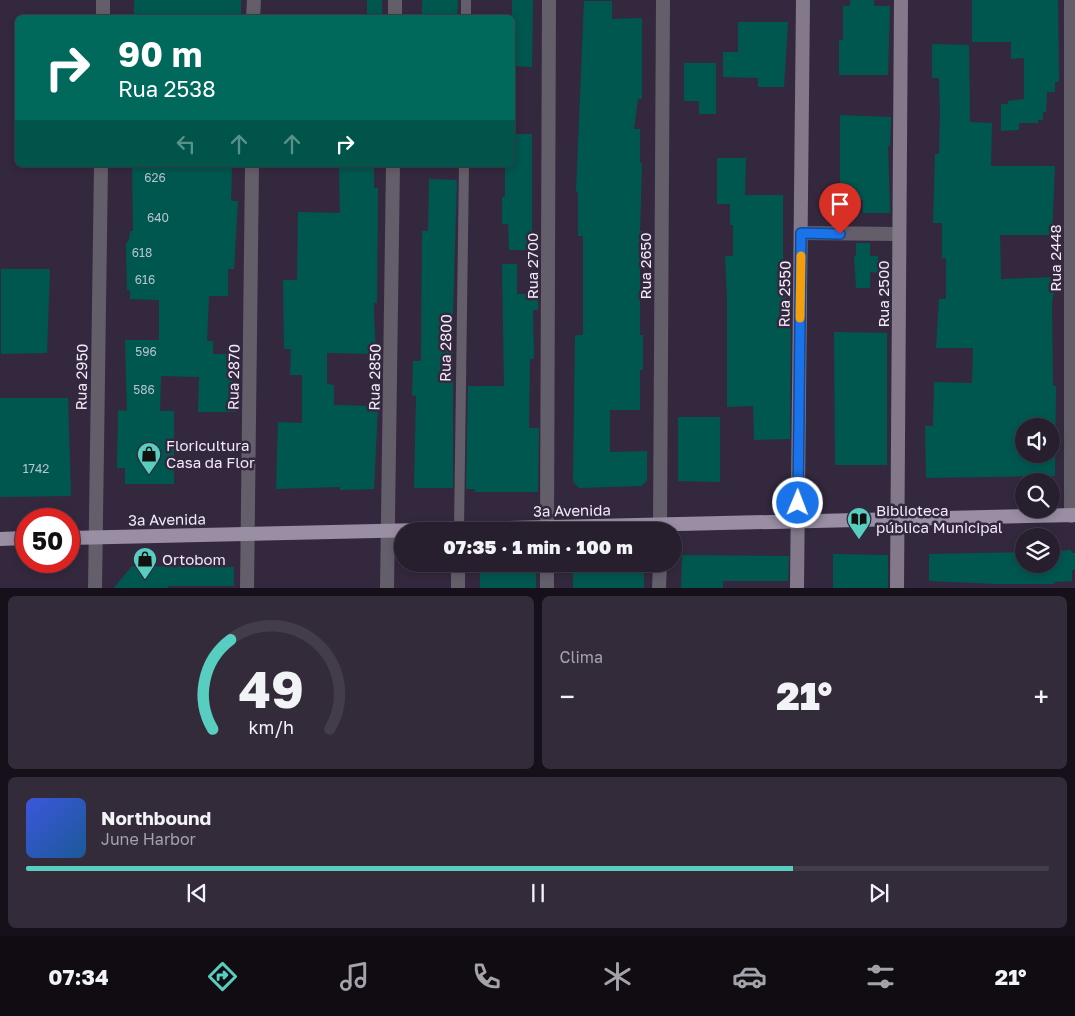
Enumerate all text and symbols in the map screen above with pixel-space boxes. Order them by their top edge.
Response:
text: 90 m [118,33,202,75]
icon: right [35,35,100,100]
text: Rua 2538 [118,75,216,102]
icon: left [172,130,200,158]
icon: ahead [225,130,253,158]
icon: ahead [278,130,306,158]
icon: right [331,130,359,158]
house number: 626 [144,170,166,185]
pin [819,183,861,234]
icon: arrive [826,190,854,218]
house number: 640 [147,210,169,225]
street label: Rua 2448 [1046,224,1064,292]
street label: Rua 2700 [523,233,541,299]
street label: Rua 2650 [636,233,654,299]
house number: 618 [132,245,152,260]
street label: Rua 2500 [874,260,892,328]
street label: Rua 2550 [774,261,794,327]
house number: 616 [135,272,155,287]
street label: Rua 2800 [435,314,455,382]
street label: Rua 2950 [71,343,91,411]
street label: Rua 2850 [364,343,384,411]
house number: 596 [135,344,157,359]
street label: Rua 2870 [223,344,243,410]
house number: 586 [133,382,155,397]
map controls [1015,418,1060,573]
button: sound [1015,418,1060,463]
place label: Floricultura Casa da Flor [166,436,255,471]
shop icon: Floricultura Casa da Flor [136,441,162,475]
house number: 1742 [23,461,49,476]
button: search [1015,473,1060,518]
position arrow [771,476,823,528]
street label: 3ª Avenida [533,500,611,520]
place label: Biblioteca pública Municipal [876,501,1003,536]
library icon: Biblioteca pública Municipal [846,506,872,540]
speed limit sign: 50 [15,508,80,573]
street label: 3ª Avenida [128,509,206,529]
button: layers [1015,528,1060,573]
text: 07:35 · 1 min · 100 m [443,535,633,558]
shop icon: Ortobom [132,546,158,580]
place label: Ortobom [162,550,226,568]
text: Clima [560,647,603,667]
text: 49 [238,657,304,719]
text: 21° [776,673,832,718]
text: − [560,680,575,713]
text: + [1034,680,1049,713]
text: km/h [248,716,293,738]
text: Northbound [101,806,211,829]
text: June Harbor [101,829,196,849]
icon: previous [183,879,211,907]
icon: pause [524,879,552,907]
icon: next [865,879,893,907]
icon: directions [205,959,240,994]
icon: music [337,959,372,994]
icon: phone [469,959,504,994]
icon: climate [600,959,635,994]
icon: car [732,959,767,994]
icon: filters [863,959,898,994]
text: 07:34 [48,963,109,990]
text: 21° [995,963,1027,990]

